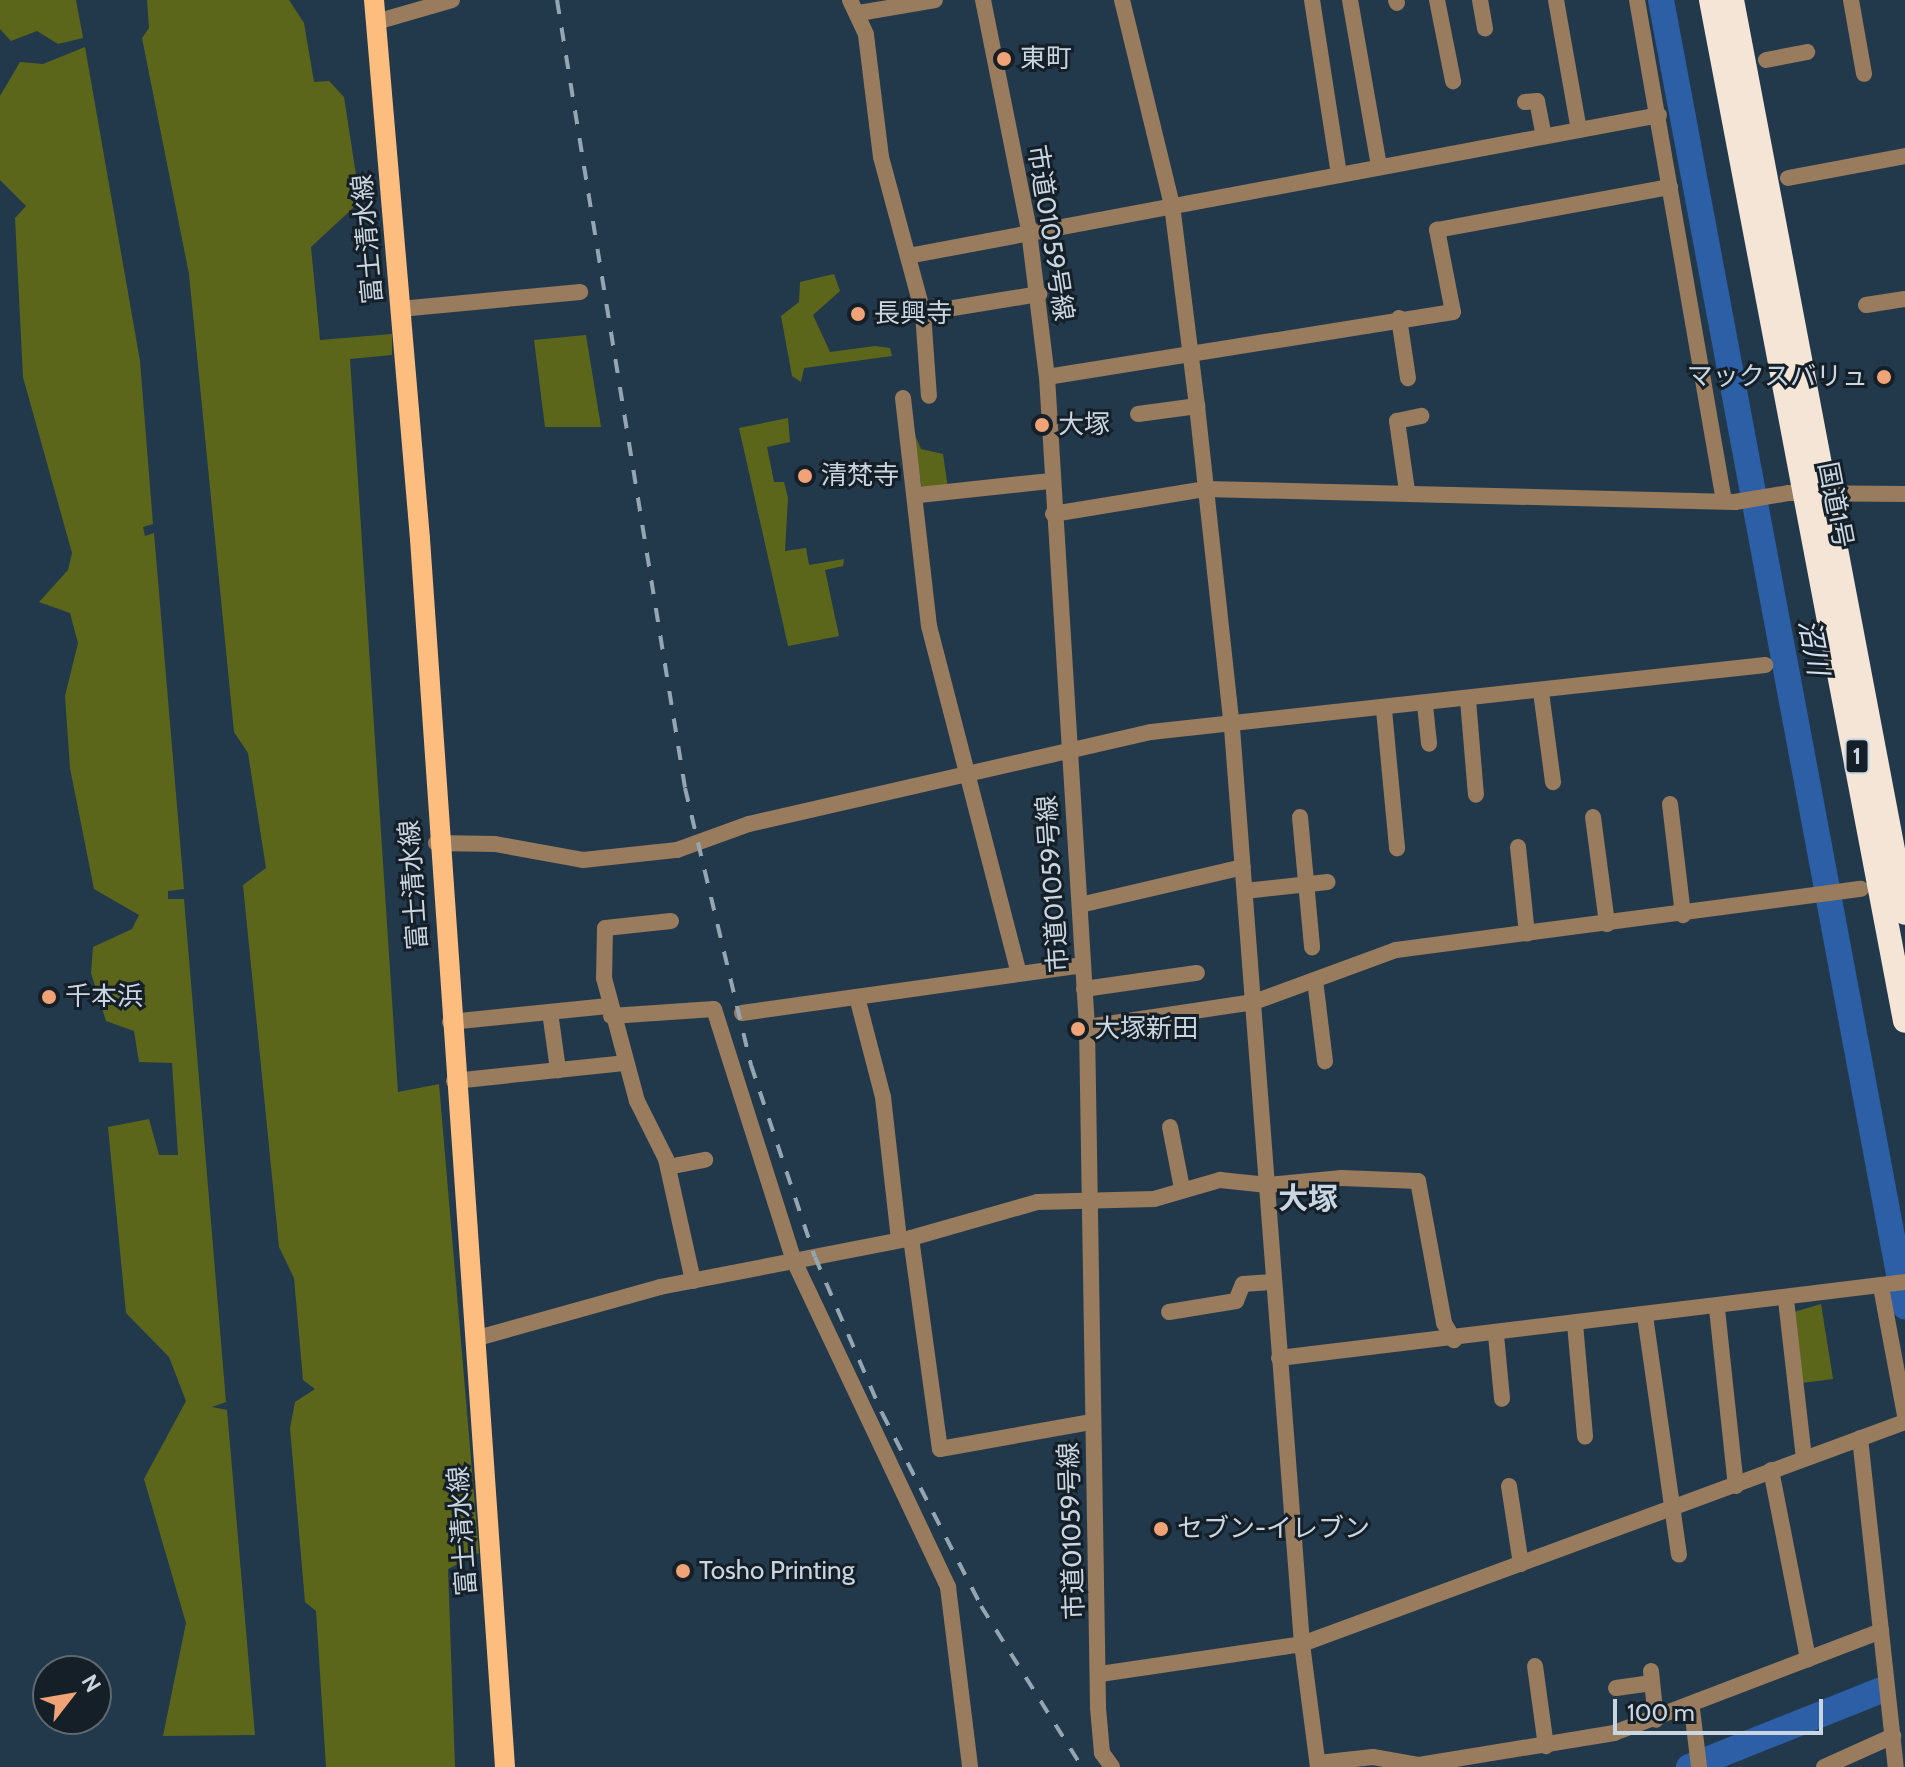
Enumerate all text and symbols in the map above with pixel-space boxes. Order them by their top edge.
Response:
place label: 東町 [1020,43,1072,75]
marker: 東町 [995,50,1013,68]
street label: 市道01059号線 [1021,143,1079,323]
street label: 富士清水線 [347,173,389,305]
place label: 長興寺 [874,298,952,330]
marker: 長興寺 [849,305,867,323]
place label: マックスバリュ [1686,361,1868,393]
marker: マックスバリュ [1875,368,1893,386]
place label: 大塚 [1058,409,1110,441]
marker: 大塚 [1033,416,1051,434]
place label: 清梵寺 [821,460,899,492]
street label: 国道1号 [1811,460,1859,550]
marker: 清梵寺 [796,467,814,485]
water label: 沼川 [1792,616,1836,678]
road number: 1 [1843,736,1871,776]
street label: 市道01059号線 [1031,794,1075,974]
street label: 富士清水線 [394,819,434,951]
place label: 千本浜 [65,981,143,1013]
marker: 千本浜 [40,988,58,1006]
place label: 大塚新田 [1094,1013,1198,1045]
marker: 大塚新田 [1069,1020,1087,1038]
district label: 大塚 [1278,1181,1338,1217]
street label: 市道01059号線 [1053,1442,1091,1620]
street label: 富士清水線 [443,1465,483,1597]
place label: セブン-イレブン [1177,1513,1370,1545]
marker: セブン-イレブン [1152,1520,1170,1538]
place label: Tosho Printing [699,1555,855,1587]
marker: Tosho Printing [674,1562,692,1580]
north arrow [32,1655,112,1735]
text: N [76,1670,107,1697]
scale bar [1617,1683,1827,1733]
text: 100 m [1627,1698,1695,1727]

